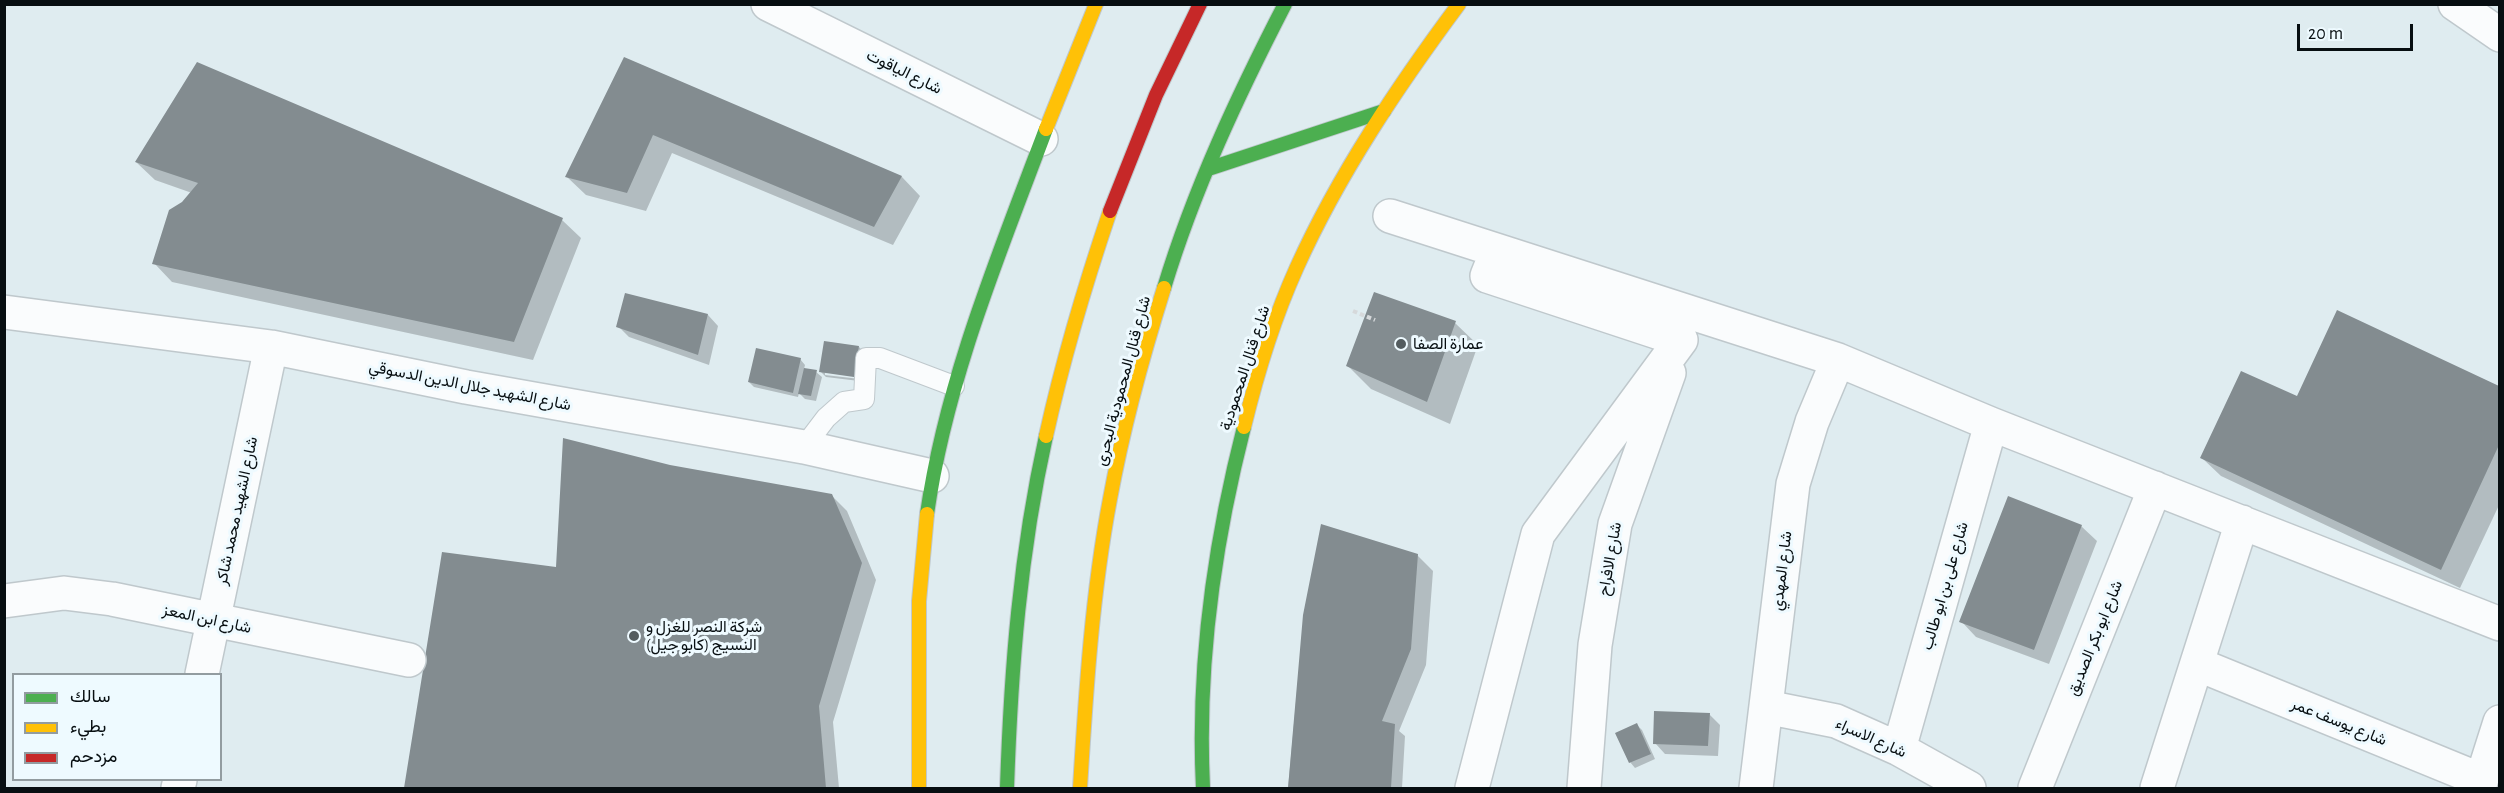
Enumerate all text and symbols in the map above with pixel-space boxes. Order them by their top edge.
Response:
scale bar [2300,12,2416,50]
text: 20 m [2308,25,2343,43]
street label: شارع الياقوت [863,45,945,99]
street label: شارع قنال المحمودية البحرى [1091,294,1155,468]
street label: شارع قنال المحمودية [1216,303,1274,433]
place label: عمارة الصفا [1413,334,1483,354]
marker: عمارة الصفا [1394,337,1408,351]
street label: شارع الشهيد جلال الدين الدسوقي [367,357,573,415]
street label: شارع الشهيد محمد شاكر [212,435,262,587]
street label: شارع على بن ابو طالب [1918,520,1972,652]
street label: شارع الافراح [1594,521,1626,597]
street label: شارع المهدي [1768,530,1796,612]
street label: شارع ابو بكر الصديق [2063,578,2127,698]
street label: شارع ابن المعز [161,600,253,638]
place label: شركة النصر للغزل و النسيج (كابو جيل) [646,617,762,655]
marker: شركة النصر للغزل و النسيج (كابو جيل) [627,629,641,643]
legend [12,673,222,781]
text: سالك [70,688,110,706]
street label: شارع يوسف عمر [2288,694,2390,750]
street label: شارع الاسراء [1833,714,1909,762]
text: بطيء [70,718,106,736]
text: مزدحم [70,748,117,766]

